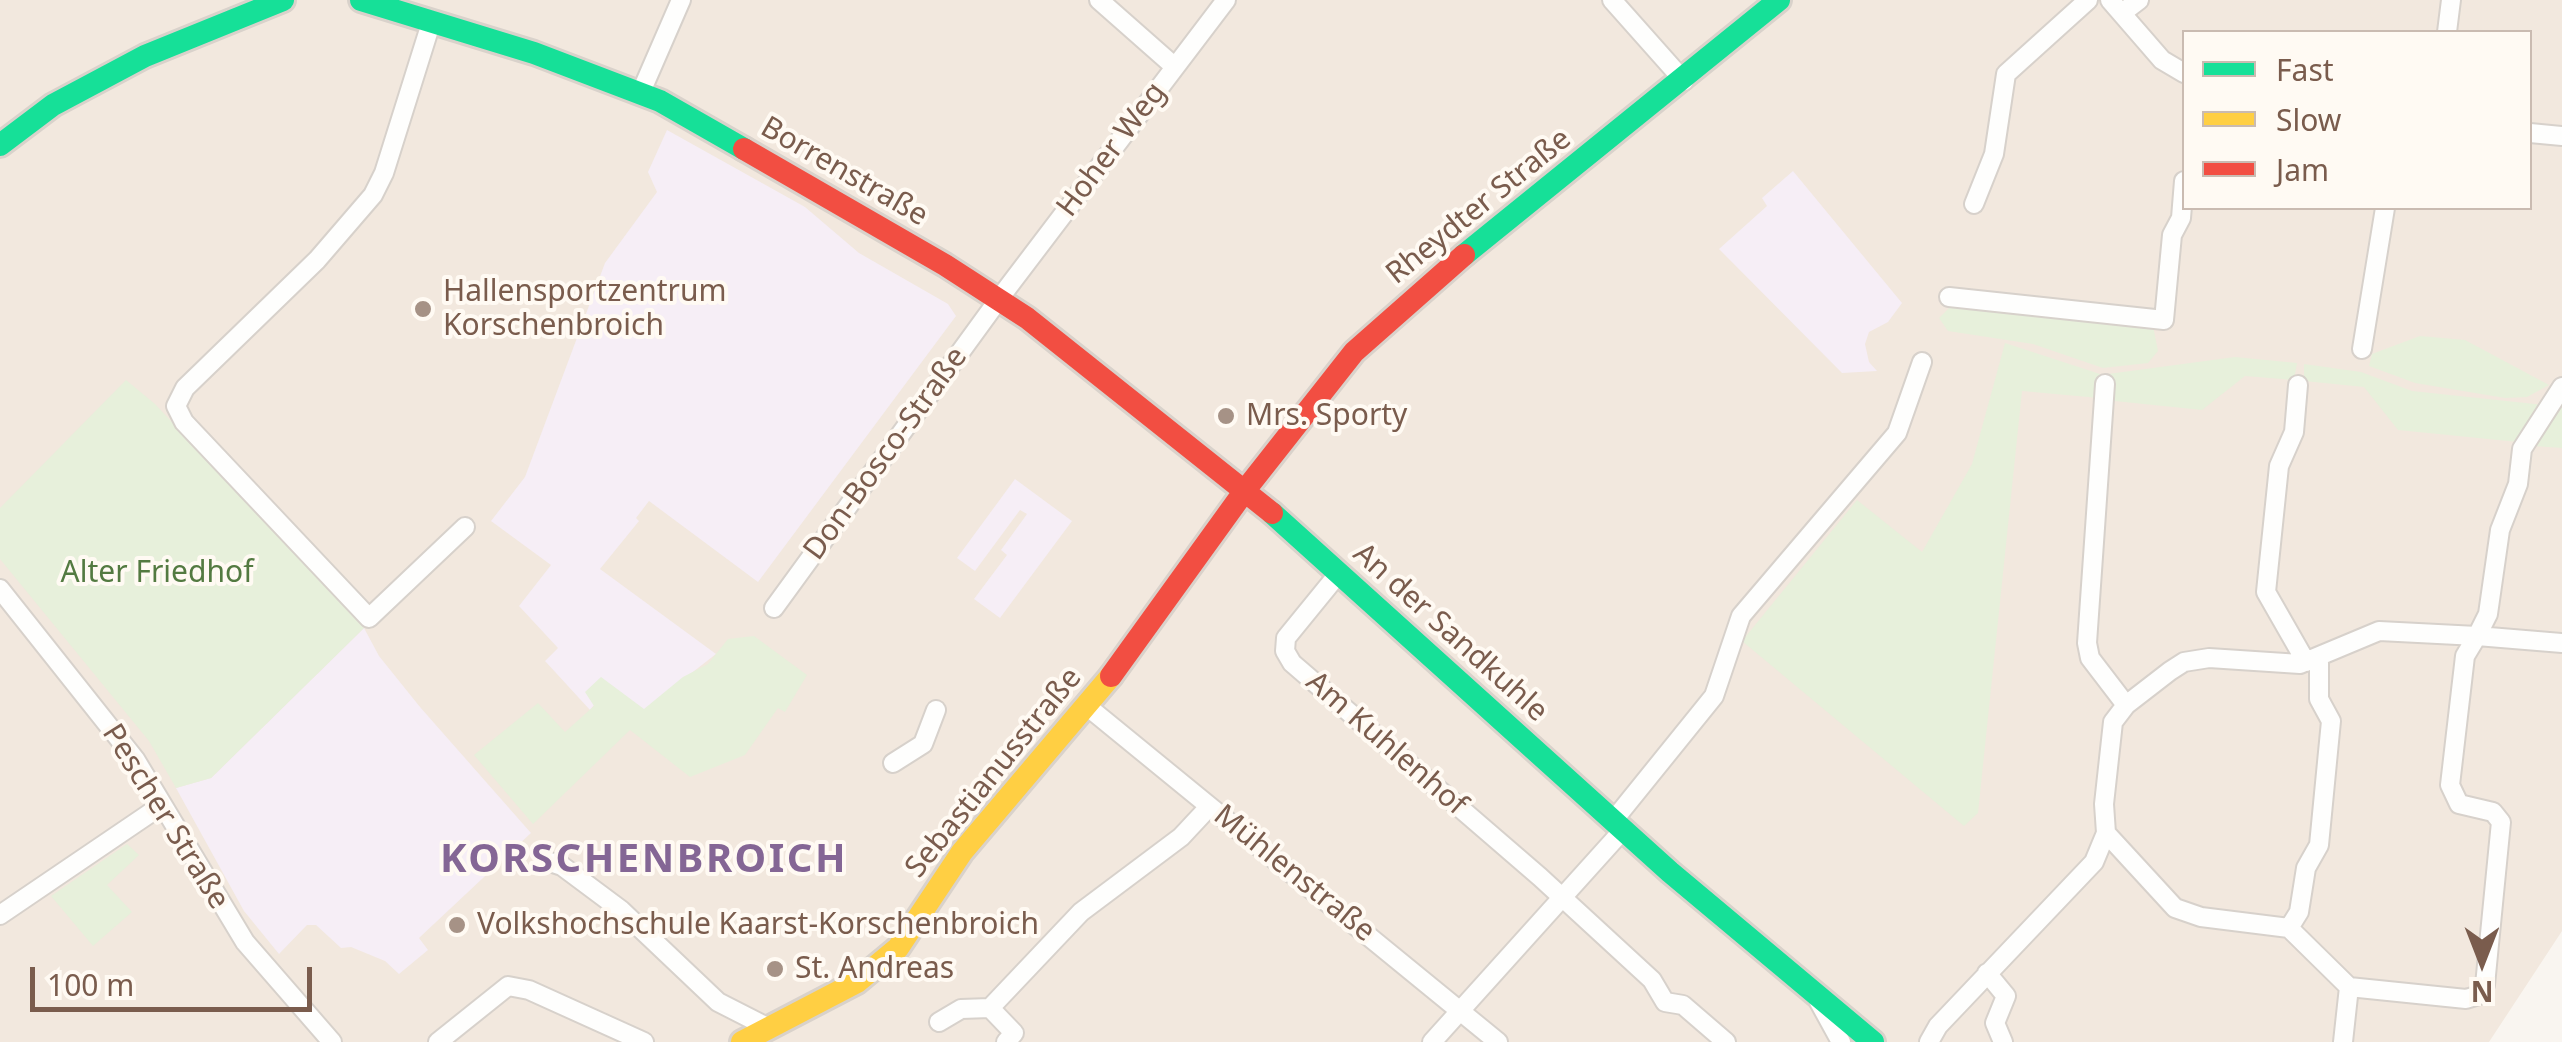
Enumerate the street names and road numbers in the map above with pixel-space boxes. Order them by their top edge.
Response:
street label: Hoher Weg [1050,76,1174,224]
street label: Borrenstraße [754,110,934,234]
street label: Rheydter Straße [1379,122,1579,292]
street label: Don-Bosco-Straße [797,341,975,567]
street label: An der Sandkuhle [1345,536,1555,730]
street label: Sebastianusstraße [898,661,1090,885]
street label: Am Kuhlenhof [1298,665,1474,823]
street label: Pescher Straße [94,718,236,916]
street label: Mühlenstraße [1206,798,1382,950]

